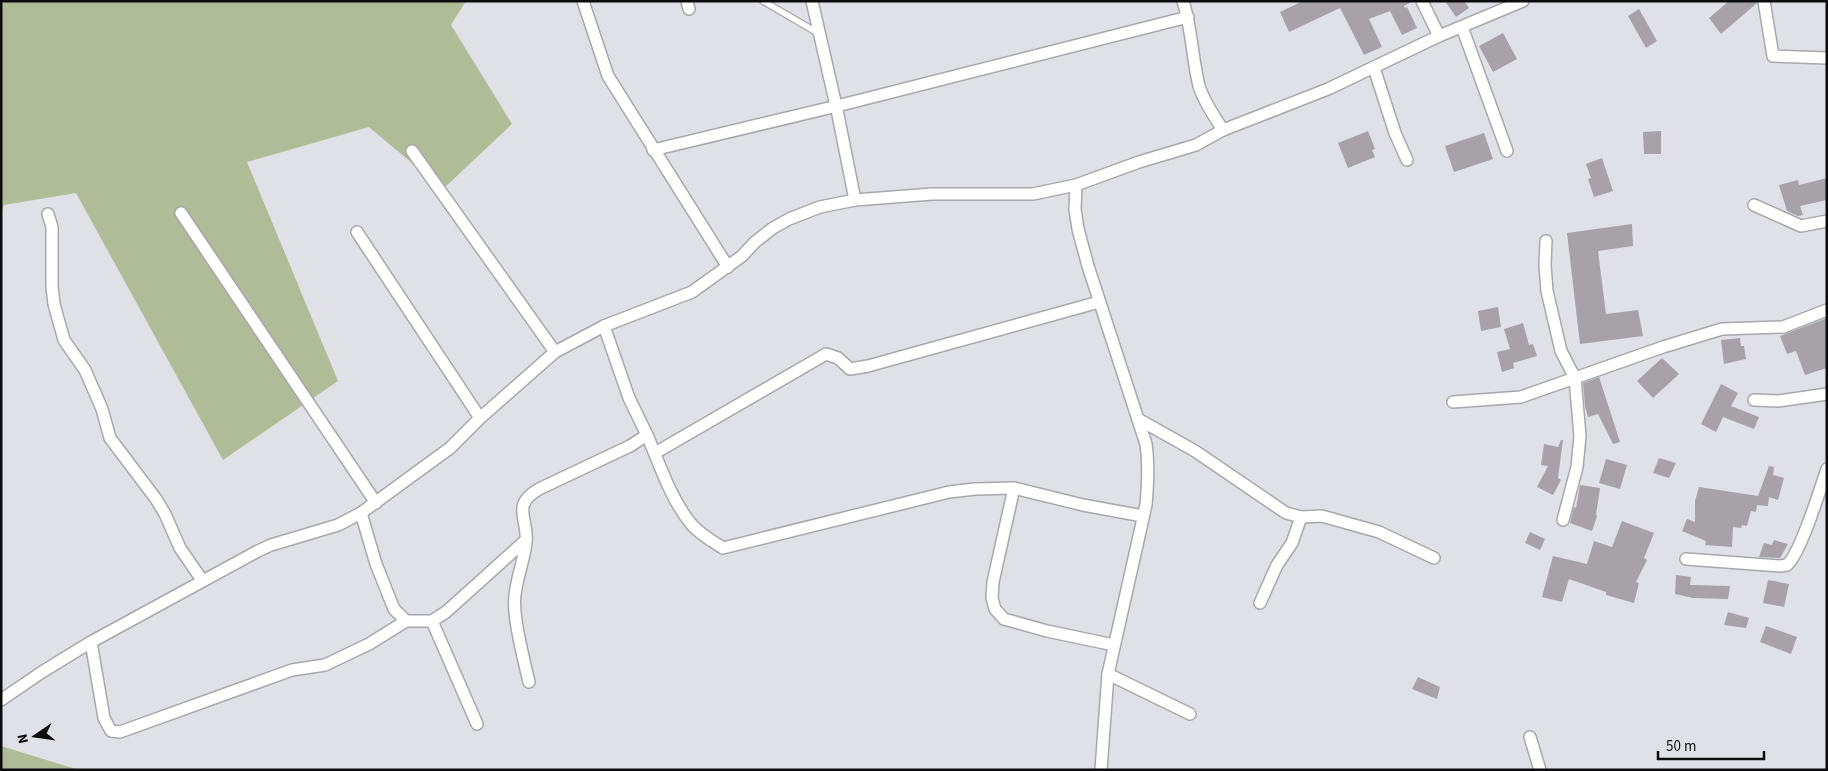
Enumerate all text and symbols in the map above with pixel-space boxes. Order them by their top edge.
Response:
north arrow [10,711,60,761]
scale bar [1658,728,1764,760]
text: N [13,732,34,745]
text: 50 m [1666,736,1696,757]

